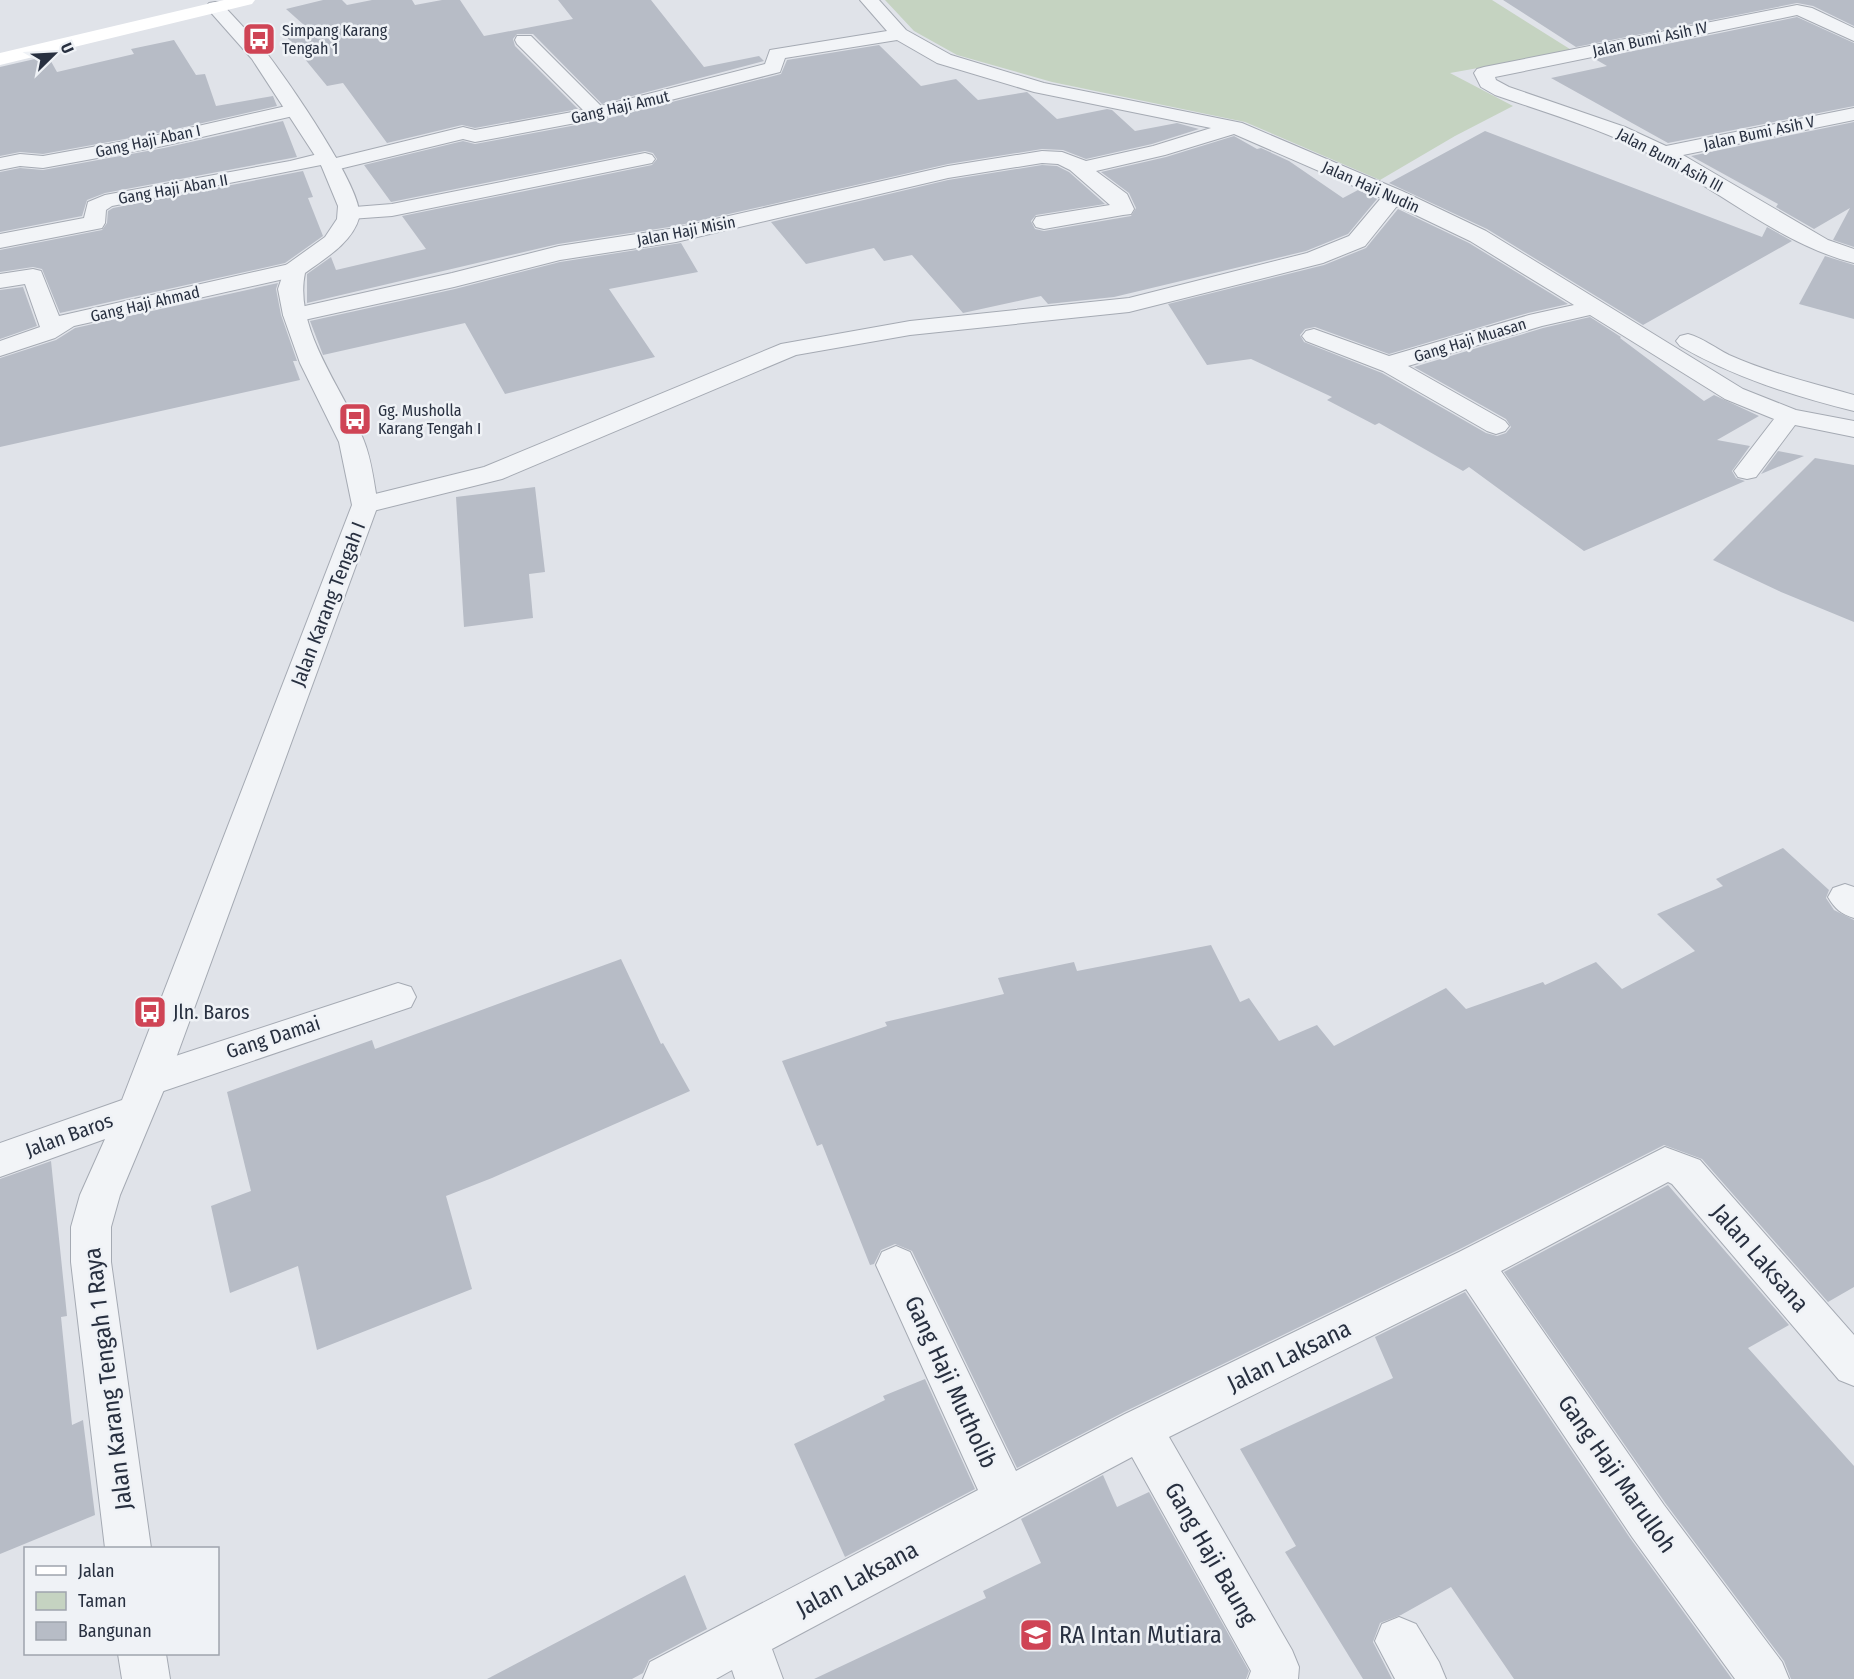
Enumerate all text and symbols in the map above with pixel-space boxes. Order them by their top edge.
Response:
street label: Jalan Bumi Asih IV [1591,17,1710,60]
bus stop icon: Simpang Karang Tengah 1 [241,21,277,57]
place label: Simpang Karang Tengah 1 [282,21,388,58]
north arrow [24,24,84,84]
text: U [57,40,78,56]
street label: Gang Haji Amut [569,86,672,128]
street label: Jalan Bumi Asih V [1702,112,1817,154]
street label: Gang Haji Aban I [94,121,202,161]
street label: Jalan Bumi Asih III [1614,124,1726,196]
street label: Jalan Haji Nudin [1319,157,1423,217]
street label: Gang Haji Aban II [117,170,229,208]
street label: Jalan Haji Misin [635,212,737,250]
street label: Gang Haji Ahmad [89,282,201,326]
street label: Gang Haji Muasan [1412,314,1528,366]
bus stop icon: Gg. Musholla Karang Tengah I [337,401,373,437]
place label: Gg. Musholla Karang Tengah I [378,401,481,438]
street label: Jalan Karang Tengah I [286,518,370,690]
bus stop icon: Jln. Baros [132,994,168,1030]
place label: Jln. Baros [173,1000,249,1024]
street label: Gang Damai [223,1011,323,1063]
street label: Jalan Baros [22,1108,116,1162]
street label: Jalan Laksana [1706,1198,1814,1318]
street label: Jalan Karang Tengah 1 Raya [78,1246,138,1512]
street label: Gang Haji Mutholib [899,1291,1003,1473]
street label: Jalan Laksana [1223,1314,1355,1398]
street label: Gang Haji Marulloh [1552,1390,1682,1558]
street label: Gang Haji Baung [1159,1478,1264,1631]
street label: Jalan Laksana [791,1535,923,1623]
legend [24,1547,219,1655]
text: Jalan [78,1560,115,1582]
text: Taman [78,1590,126,1612]
school or university icon: RA Intan Mutiara [1018,1617,1054,1653]
text: Bangunan [78,1620,152,1642]
place label: RA Intan Mutiara [1059,1621,1222,1649]

